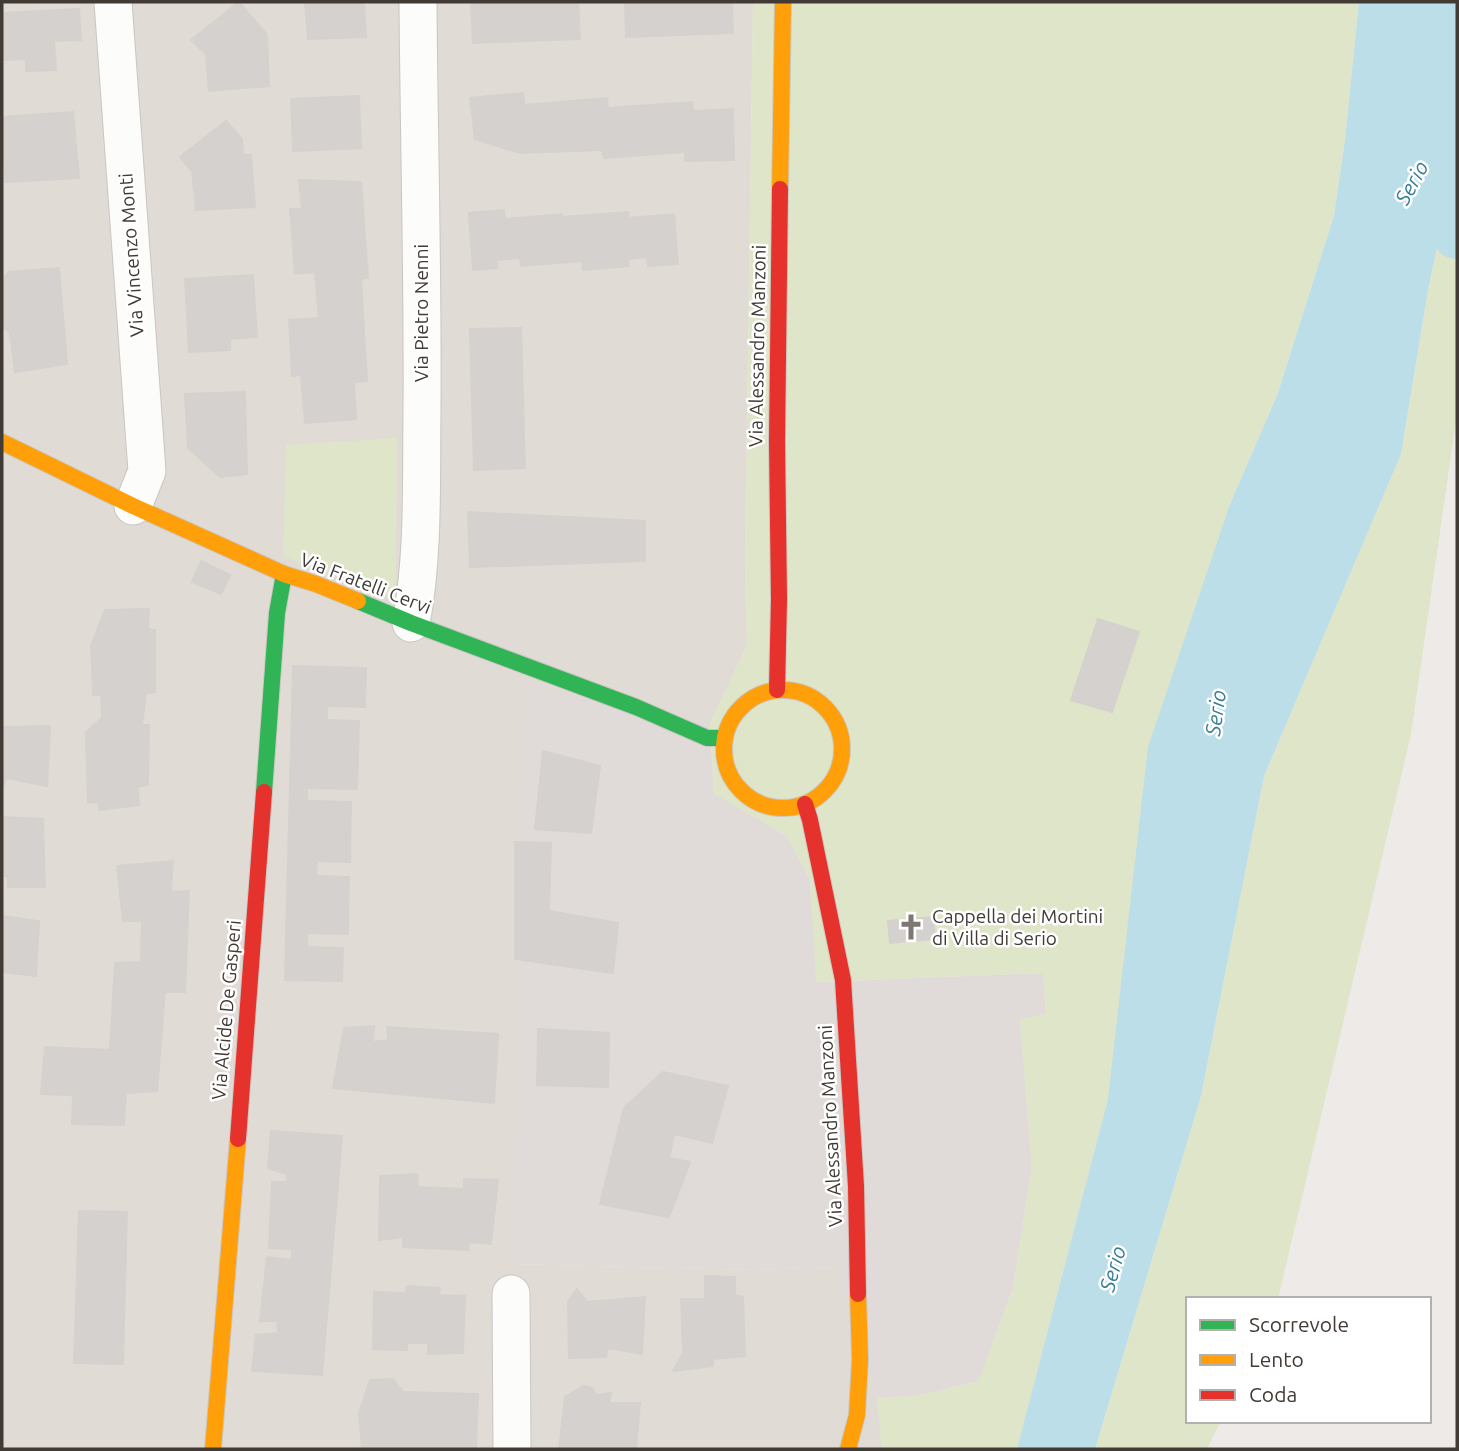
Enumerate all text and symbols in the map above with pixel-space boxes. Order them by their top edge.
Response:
water label: Serio [1389,157,1433,209]
street label: Via Vincenzo Monti [114,172,148,338]
street label: Via Pietro Nenni [410,244,432,382]
street label: Via Alessandro Manzoni [744,245,770,447]
street label: Via Fratelli Cervi [297,548,435,618]
water label: Serio [1200,688,1230,738]
place label: Cappella dei Mortini di Villa di Serio [932,905,1103,949]
church icon: Cappella dei Mortini di Villa di Serio [896,912,926,942]
street label: Via Alcide De Gasperi [207,919,245,1101]
street label: Via Alessandro Manzoni [814,1024,846,1228]
water label: Serio [1094,1243,1130,1295]
legend [1186,1297,1431,1423]
text: Scorrevole [1249,1312,1349,1336]
text: Lento [1249,1347,1304,1371]
text: Coda [1249,1382,1297,1406]

